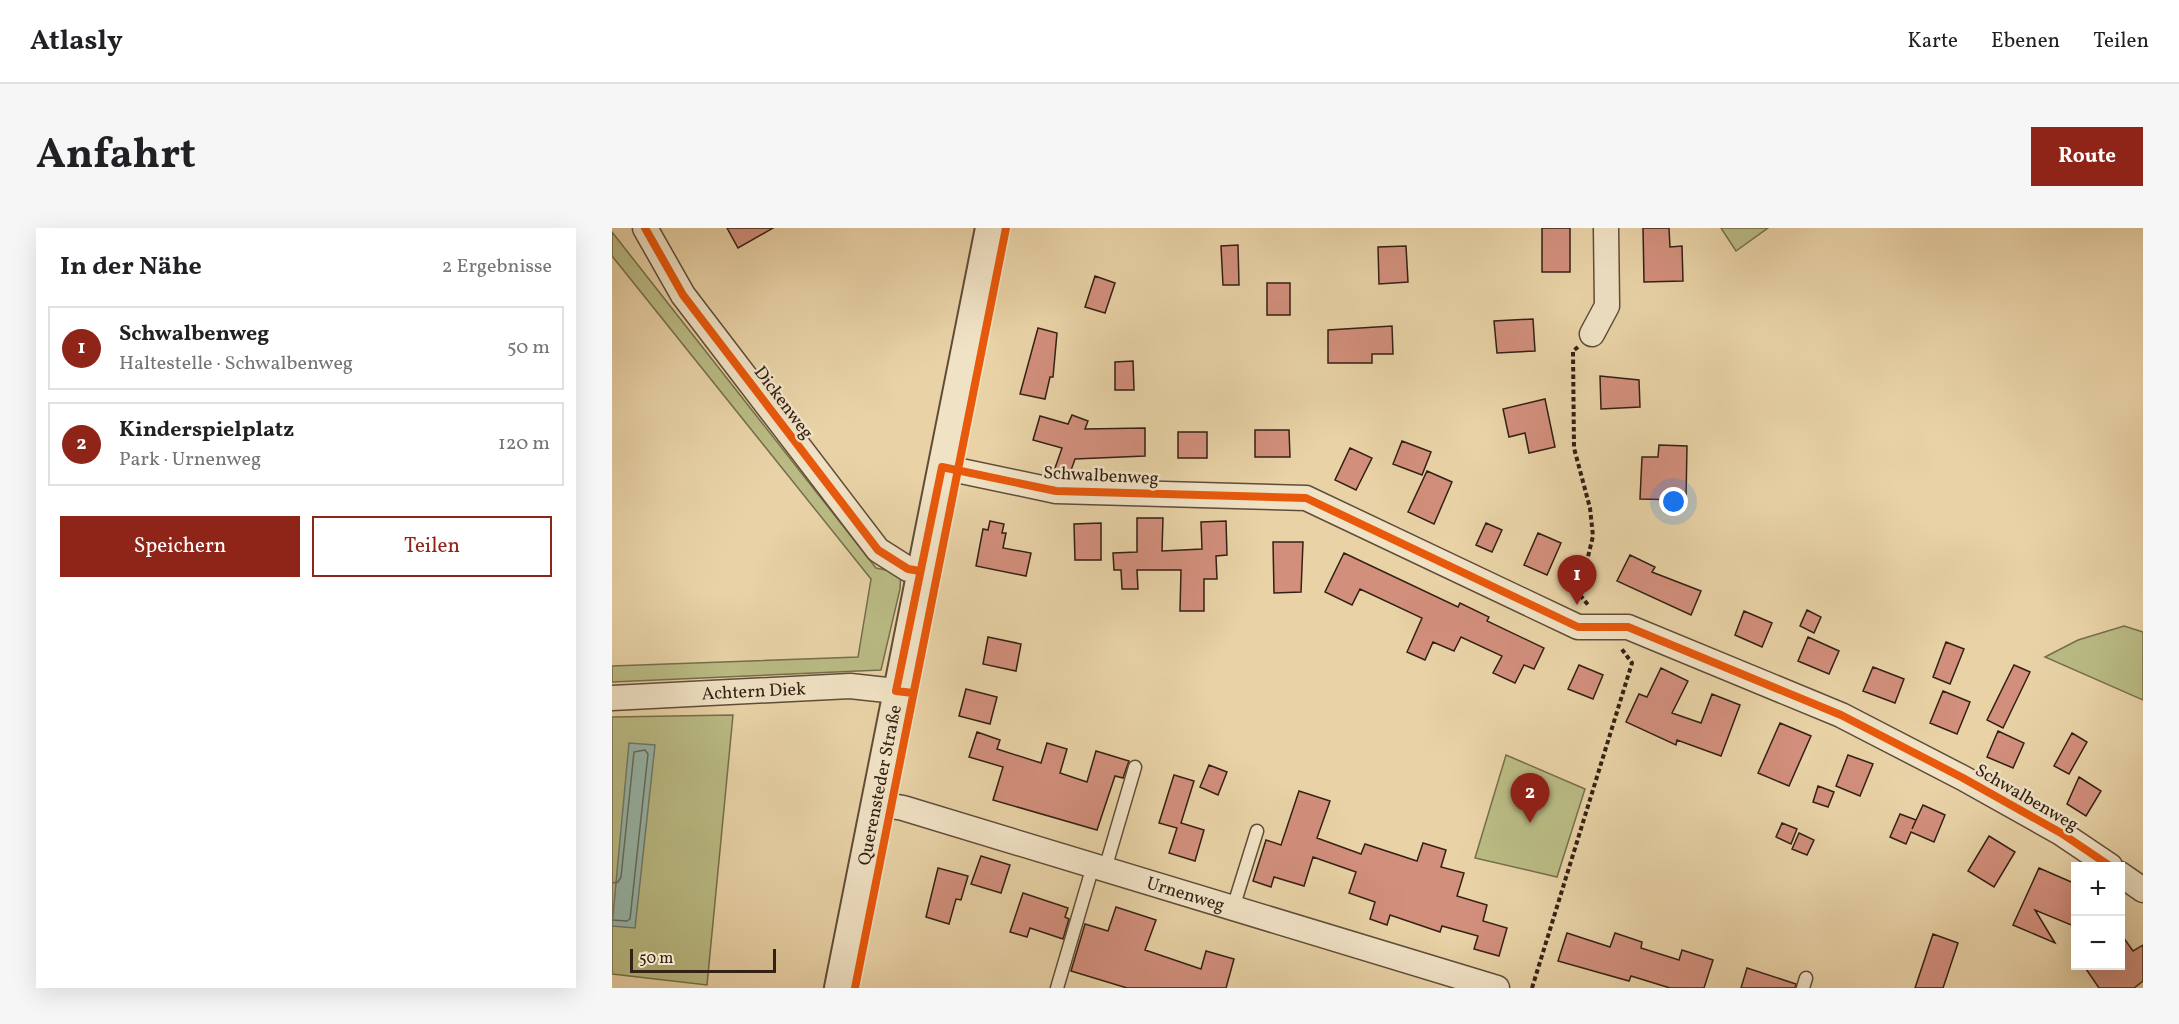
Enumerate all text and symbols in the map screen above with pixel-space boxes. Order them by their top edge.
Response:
text: Atlasly [30,22,123,61]
text: Karte [1907,27,1958,56]
text: Ebenen [1991,27,2060,56]
text: Teilen [2093,27,2149,56]
text: Anfahrt [36,127,196,186]
button: Route [2031,127,2143,186]
text: In der Nähe [60,249,202,285]
text: 2 Ergebnisse [442,253,552,281]
text: Schwalbenweg [119,319,269,350]
text: 1 [77,334,86,362]
text: 50 m [507,334,550,362]
text: Haltestelle · Schwalbenweg [119,350,353,378]
street label: Dickenweg [747,361,819,445]
text: Kinderspielplatz [119,415,294,446]
text: 2 [76,430,87,458]
text: 120 m [498,430,550,458]
text: Park · Urnenweg [119,446,261,474]
street label: Schwalbenweg [1042,461,1159,492]
your location [1659,487,1688,516]
button: Speichern [60,516,300,577]
button: Teilen [312,516,552,577]
pin: 1 [1558,556,1596,605]
street label: Achtern Diek [701,677,807,707]
street label: Querensteder Straße [853,703,909,868]
street label: Schwalbenweg [1970,759,2083,838]
pin: 2 [1510,774,1550,823]
map controls [2071,862,2125,970]
button: + [2071,862,2125,916]
street label: Urnenweg [1143,872,1228,919]
button: − [2071,916,2125,970]
scale bar [630,946,776,974]
text: 50 m [639,948,673,970]

